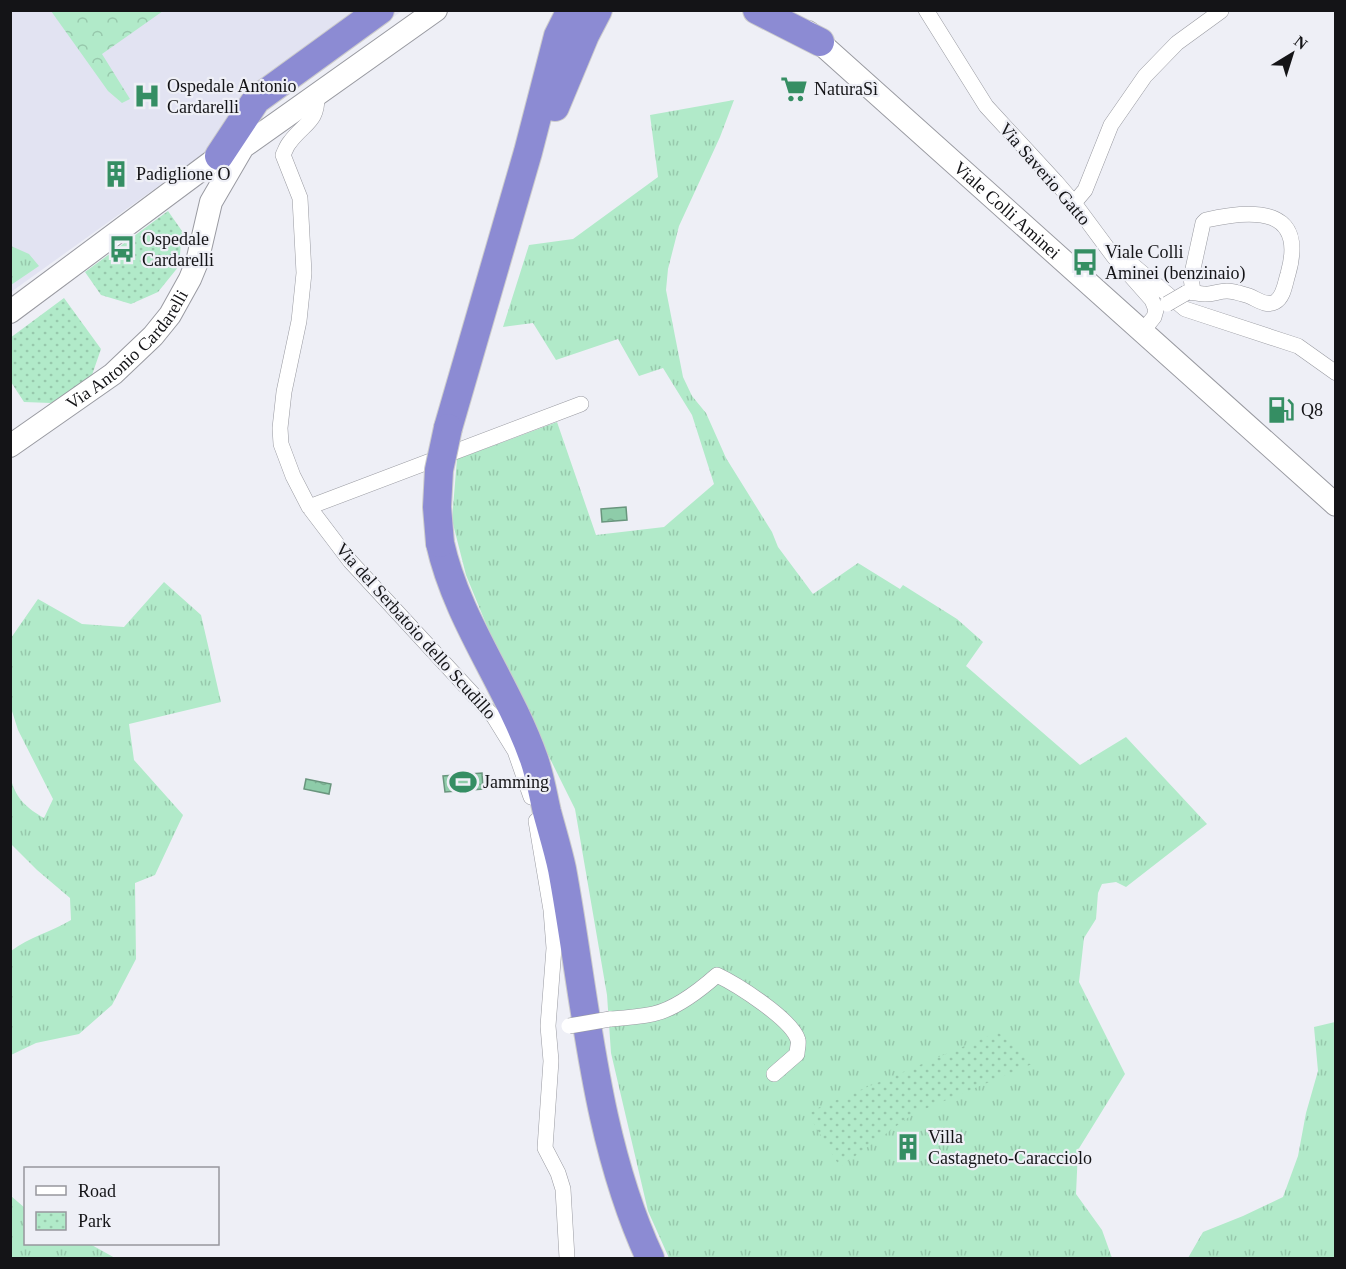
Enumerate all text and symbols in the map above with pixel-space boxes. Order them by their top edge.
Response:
north arrow [1262,24,1322,84]
text: N [1291,32,1311,53]
supermarket icon: NaturaSì [779,74,809,104]
place label: Ospedale Antonio Cardarelli [167,76,296,117]
place label: NaturaSì [814,79,878,99]
hospital icon: Ospedale Antonio Cardarelli [132,81,162,111]
street label: Via Saverio Gatto [995,119,1095,229]
street label: Viale Colli Aminei [950,157,1064,263]
building icon: Padiglione O [101,159,131,189]
place label: Padiglione O [136,164,231,184]
place label: Ospedale Cardarelli [142,229,214,270]
bus stop icon: Ospedale Cardarelli [107,234,137,264]
place label: Viale Colli Aminei (benzinaio) [1105,242,1245,284]
bus stop icon: Viale Colli Aminei (benzinaio) [1070,247,1100,277]
street label: Via Antonio Cardarelli [62,286,192,414]
fuel station icon: Q8 [1266,395,1296,425]
place label: Q8 [1301,400,1323,420]
street label: Via del Serbatoio dello Scudillo [332,539,500,723]
sports icon: Jamming [448,767,478,797]
place label: Jamming [483,772,549,792]
place label: Villa Castagneto-Caracciolo [928,1127,1092,1168]
building icon: Villa Castagneto-Caracciolo [893,1132,923,1162]
legend [24,1167,219,1245]
text: Road [78,1181,116,1201]
text: Park [78,1211,111,1231]

